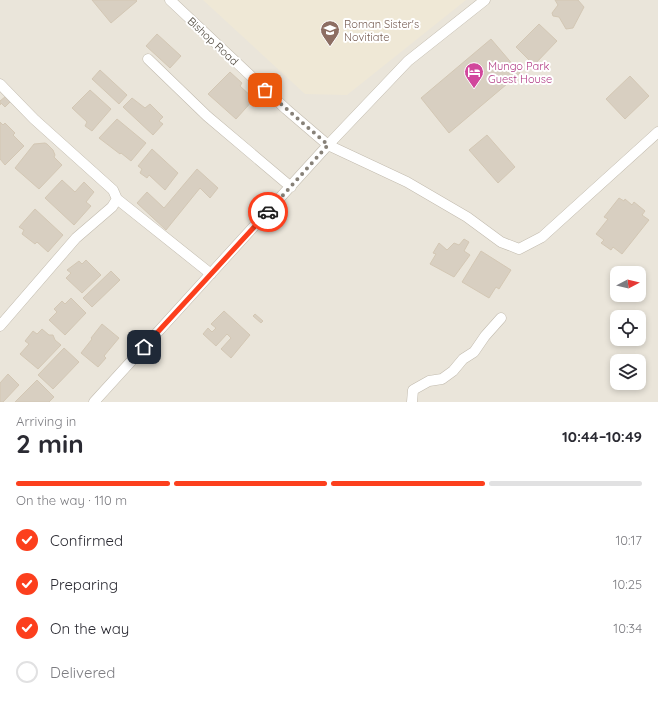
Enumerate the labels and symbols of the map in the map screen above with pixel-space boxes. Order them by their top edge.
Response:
street label: Bishop Road [185,14,241,68]
place label: Roman Sister's Novitiate [344,17,419,44]
school or university icon: Roman Sister's Novitiate [319,19,341,47]
place label: Mungo Park Guest House [488,59,552,86]
hotel icon: Mungo Park Guest House [463,61,485,89]
pin [248,73,282,107]
courier [248,192,288,232]
north arrow [610,266,646,302]
pin [127,330,161,364]

